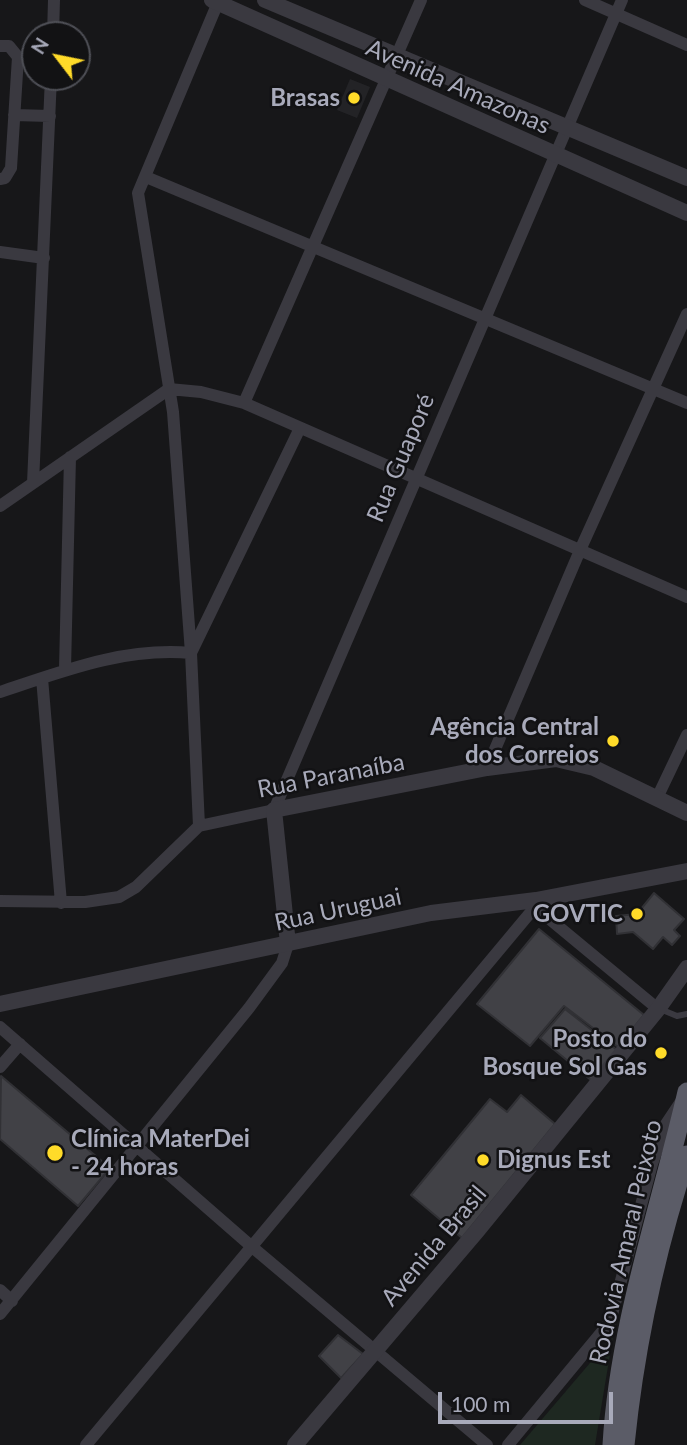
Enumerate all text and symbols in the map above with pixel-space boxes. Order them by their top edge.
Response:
north arrow [21,21,91,91]
text: N [26,33,53,58]
street label: Avenida Amazonas [361,33,555,141]
place label: Brasas [270,84,340,112]
marker: Brasas [346,90,362,106]
street label: Rua Guaporé [361,389,441,527]
place label: Agência Central dos Correios [430,713,599,769]
marker: Agência Central dos Correios [605,733,621,749]
street label: Rua Paranaíba [255,748,407,804]
street label: Rua Uruguai [272,883,404,937]
place label: GOVTIC [533,900,623,928]
marker: GOVTIC [629,906,645,922]
place label: Posto do Bosque Sol Gas [482,1025,647,1081]
marker: Posto do Bosque Sol Gas [653,1045,669,1061]
street label: Rodovia Amaral Peixoto [584,1117,668,1367]
place label: Clínica MaterDei - 24 horas [71,1125,250,1181]
marker: Clínica MaterDei - 24 horas [45,1143,65,1163]
place label: Dignus Est [497,1146,610,1174]
marker: Dignus Est [475,1152,491,1168]
street label: Avenida Brasil [375,1180,493,1312]
scale bar [442,1378,617,1422]
text: 100 m [451,1391,510,1416]

